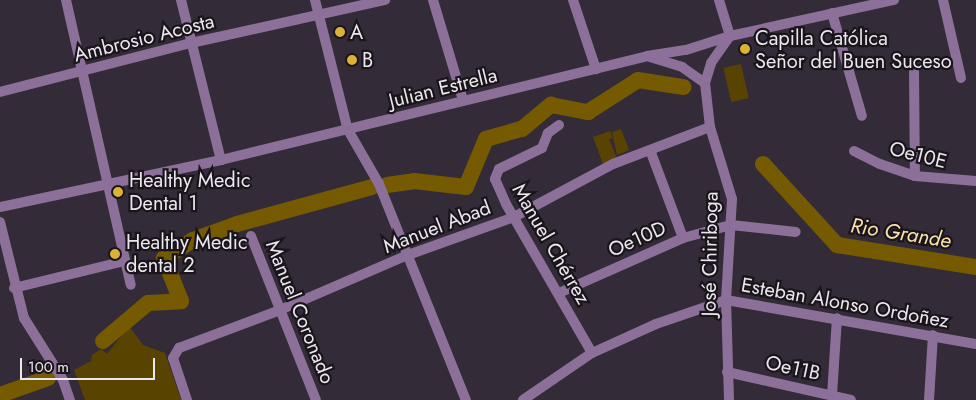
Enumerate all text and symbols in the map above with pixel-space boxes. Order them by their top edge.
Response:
street label: Ambrosio Acosta [71,9,217,67]
place label: A [350,20,363,44]
marker: A [334,26,346,38]
place label: Capilla Católica Señor del Buen Suceso [755,26,952,73]
marker: Capilla Católica Señor del Buen Suceso [739,43,751,55]
place label: B [362,48,373,72]
marker: B [346,54,358,66]
street label: Julian Estrella [386,63,500,113]
street label: Oe10E [887,136,949,174]
place label: Healthy Medic Dental 1 [129,168,250,215]
street label: Manuel Chérrez [507,180,595,308]
marker: Healthy Medic Dental 1 [111,185,125,199]
street label: José Chiriboga [697,191,723,317]
street label: Manuel Abad [380,195,494,259]
water label: Rio Grande [849,213,953,253]
street label: Oe10D [604,216,670,262]
place label: Healthy Medic dental 2 [126,230,247,277]
street label: Manuel Coronado [260,237,340,387]
marker: Healthy Medic dental 2 [108,247,122,261]
street label: Esteban Alonso Ordoñez [739,273,951,333]
scale bar [22,348,158,380]
street label: Oe11B [763,351,823,385]
text: 100 m [28,356,69,378]

